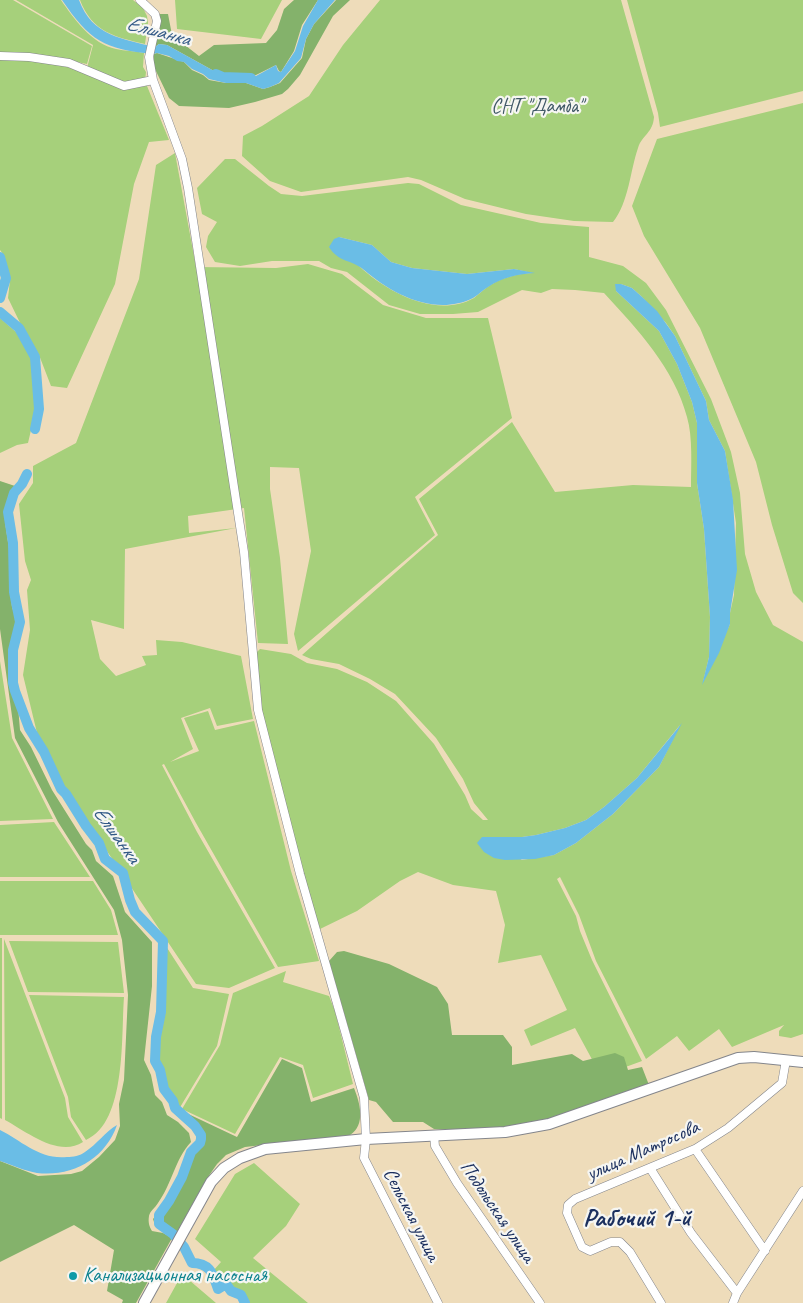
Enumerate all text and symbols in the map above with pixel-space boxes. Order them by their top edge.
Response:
water label: Елшанка [124,12,192,52]
park label: СНТ "Дамба" [491,95,583,119]
water label: Елшанка [87,802,145,868]
street label: улица Матросова [583,1116,703,1186]
street label: Подольская улица [454,1157,540,1267]
street label: Сельская улица [377,1164,445,1266]
district label: Рабочий 1‑й [583,1204,691,1234]
place label: Канализационная насосная [83,1264,267,1288]
marker: Канализационная насосная [67,1270,79,1282]

